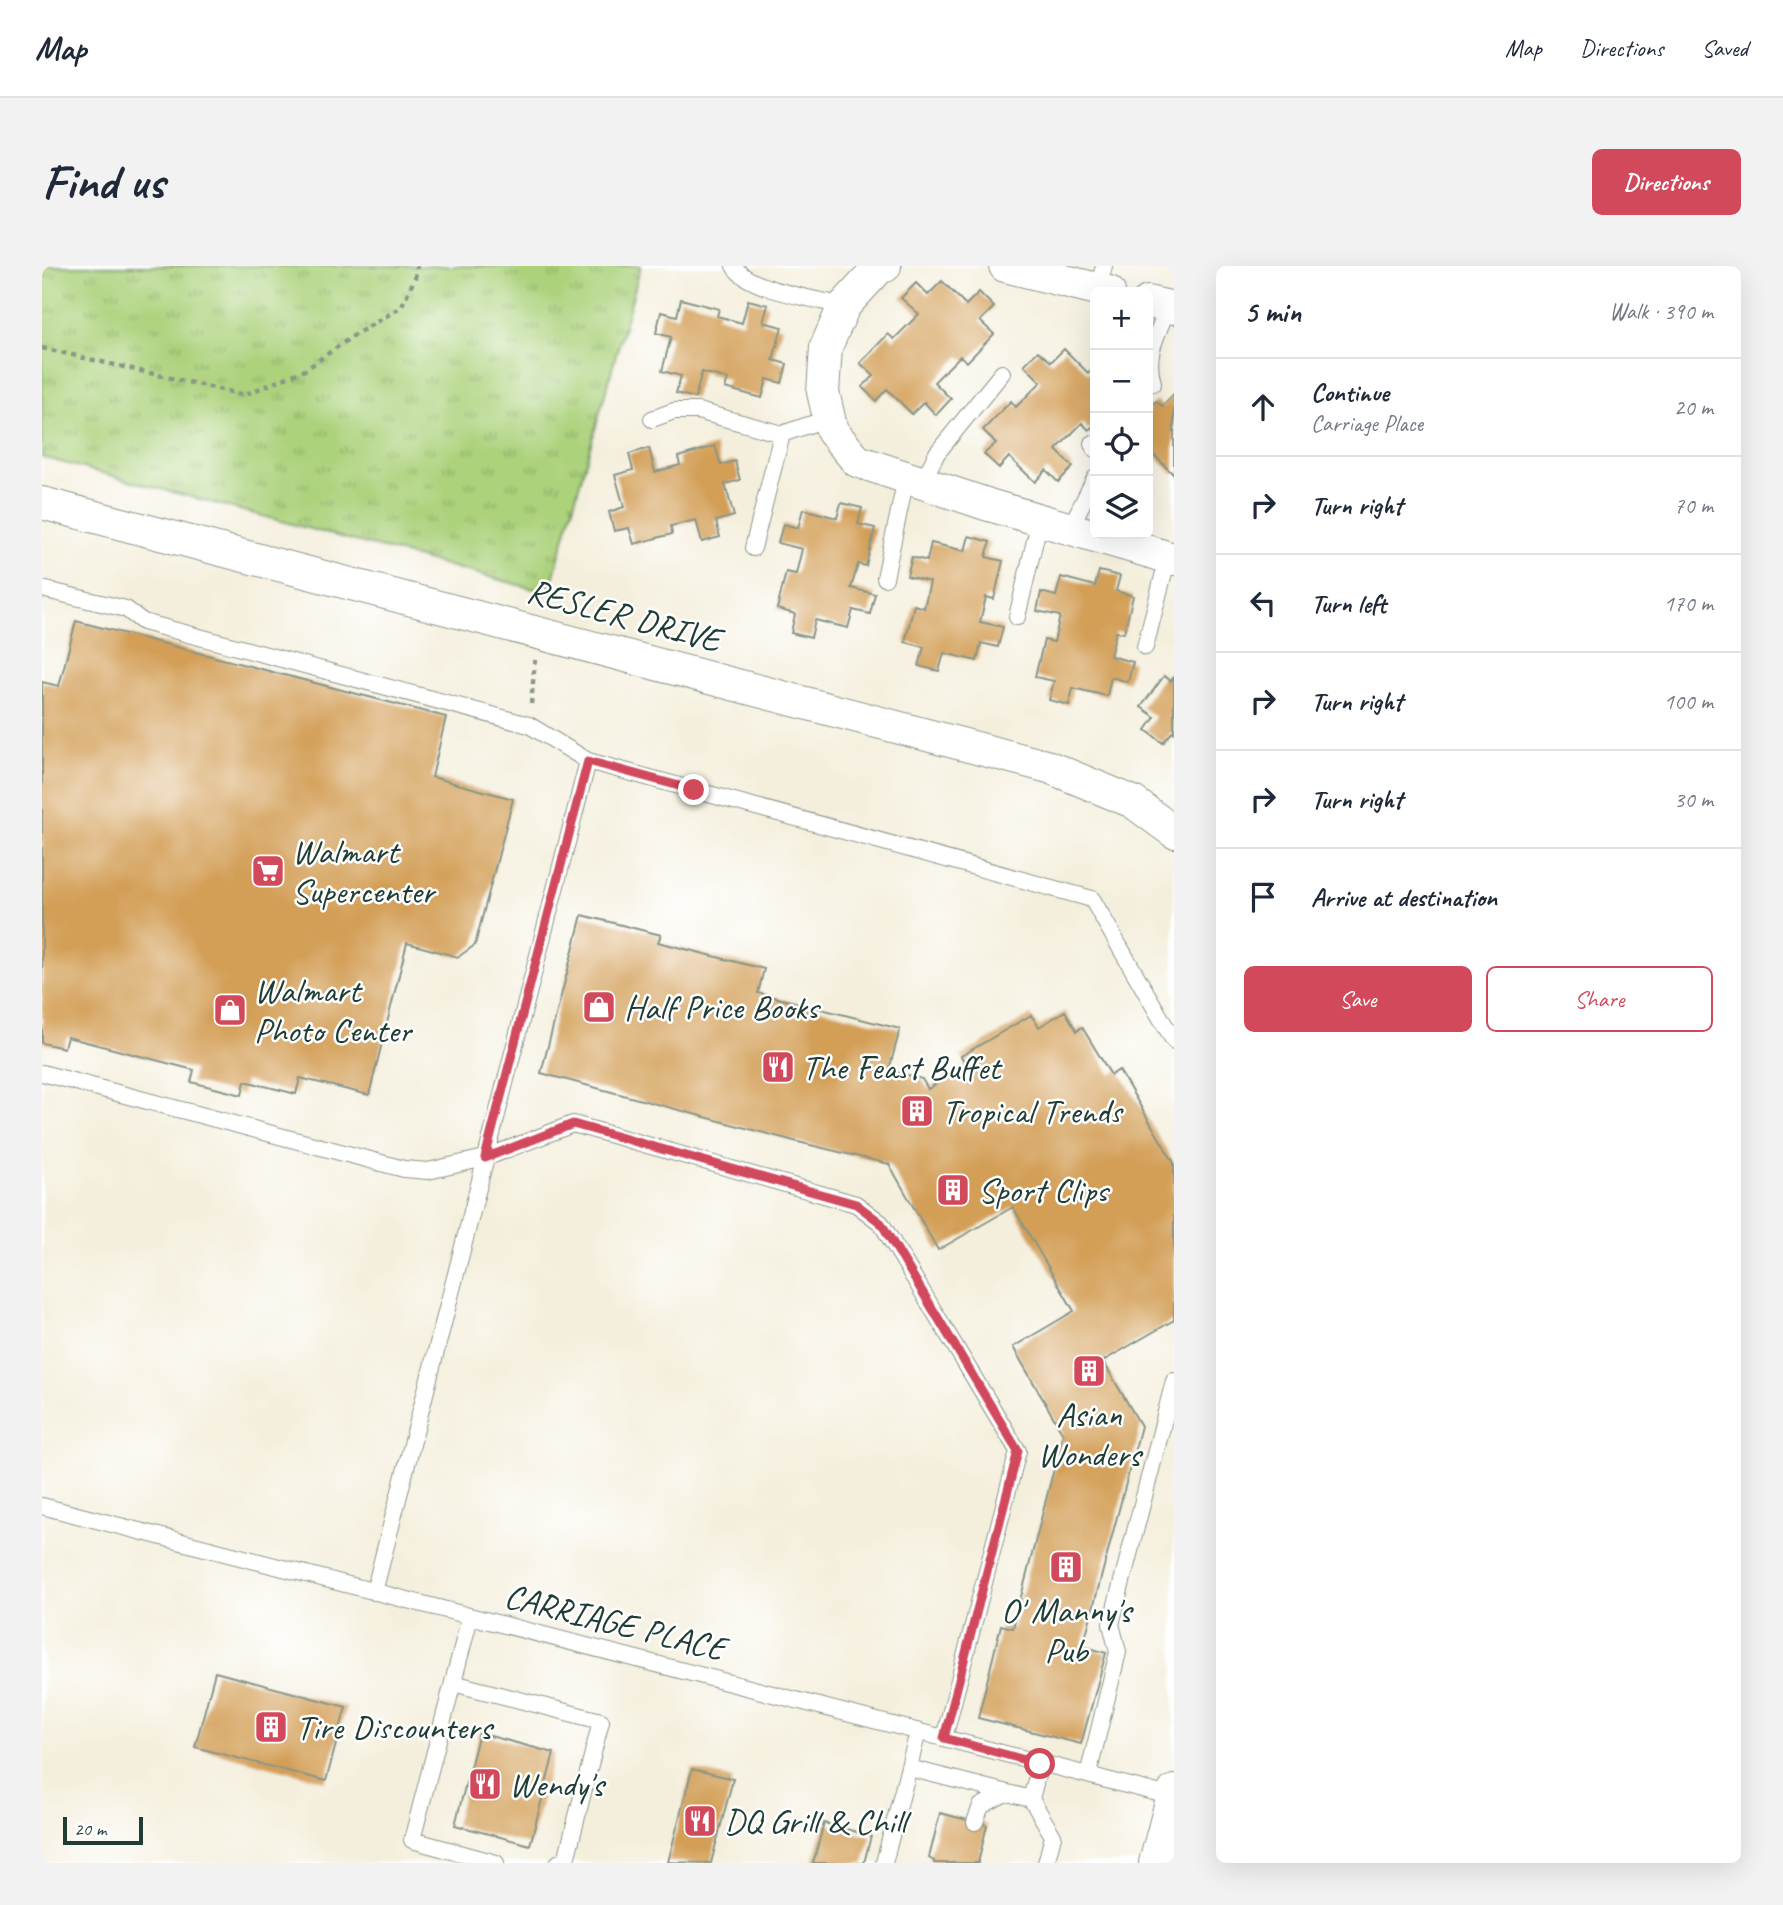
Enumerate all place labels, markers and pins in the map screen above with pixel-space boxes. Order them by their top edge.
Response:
place label: Walmart Supercenter [292,829,437,914]
supermarket icon: Walmart Supercenter [249,852,287,890]
place label: Walmart Photo Center [254,968,414,1053]
place label: Half Price Books [624,985,822,1030]
shop icon: Half Price Books [580,988,618,1026]
shop icon: Walmart Photo Center [211,991,249,1029]
place label: The Feast Buffet [802,1045,1003,1090]
restaurant icon: The Feast Buffet [759,1048,797,1086]
place label: Tropical Trends [942,1089,1125,1134]
building icon: Tropical Trends [898,1092,936,1130]
place label: Sport Clips [978,1168,1111,1213]
building icon: Sport Clips [934,1171,972,1209]
building icon: Asian Wonders [1070,1352,1108,1390]
place label: Asian Wonders [1038,1392,1144,1477]
building icon: O' Manny's Pub [1047,1548,1085,1586]
place label: O' Manny's Pub [1001,1588,1134,1673]
place label: Tire Discounters [296,1705,494,1750]
building icon: Tire Discounters [252,1708,290,1746]
place label: Wendy's [509,1762,606,1807]
restaurant icon: Wendy's [466,1765,504,1803]
place label: DQ Grill & Chill [724,1799,912,1844]
restaurant icon: DQ Grill & Chill [681,1802,719,1840]

